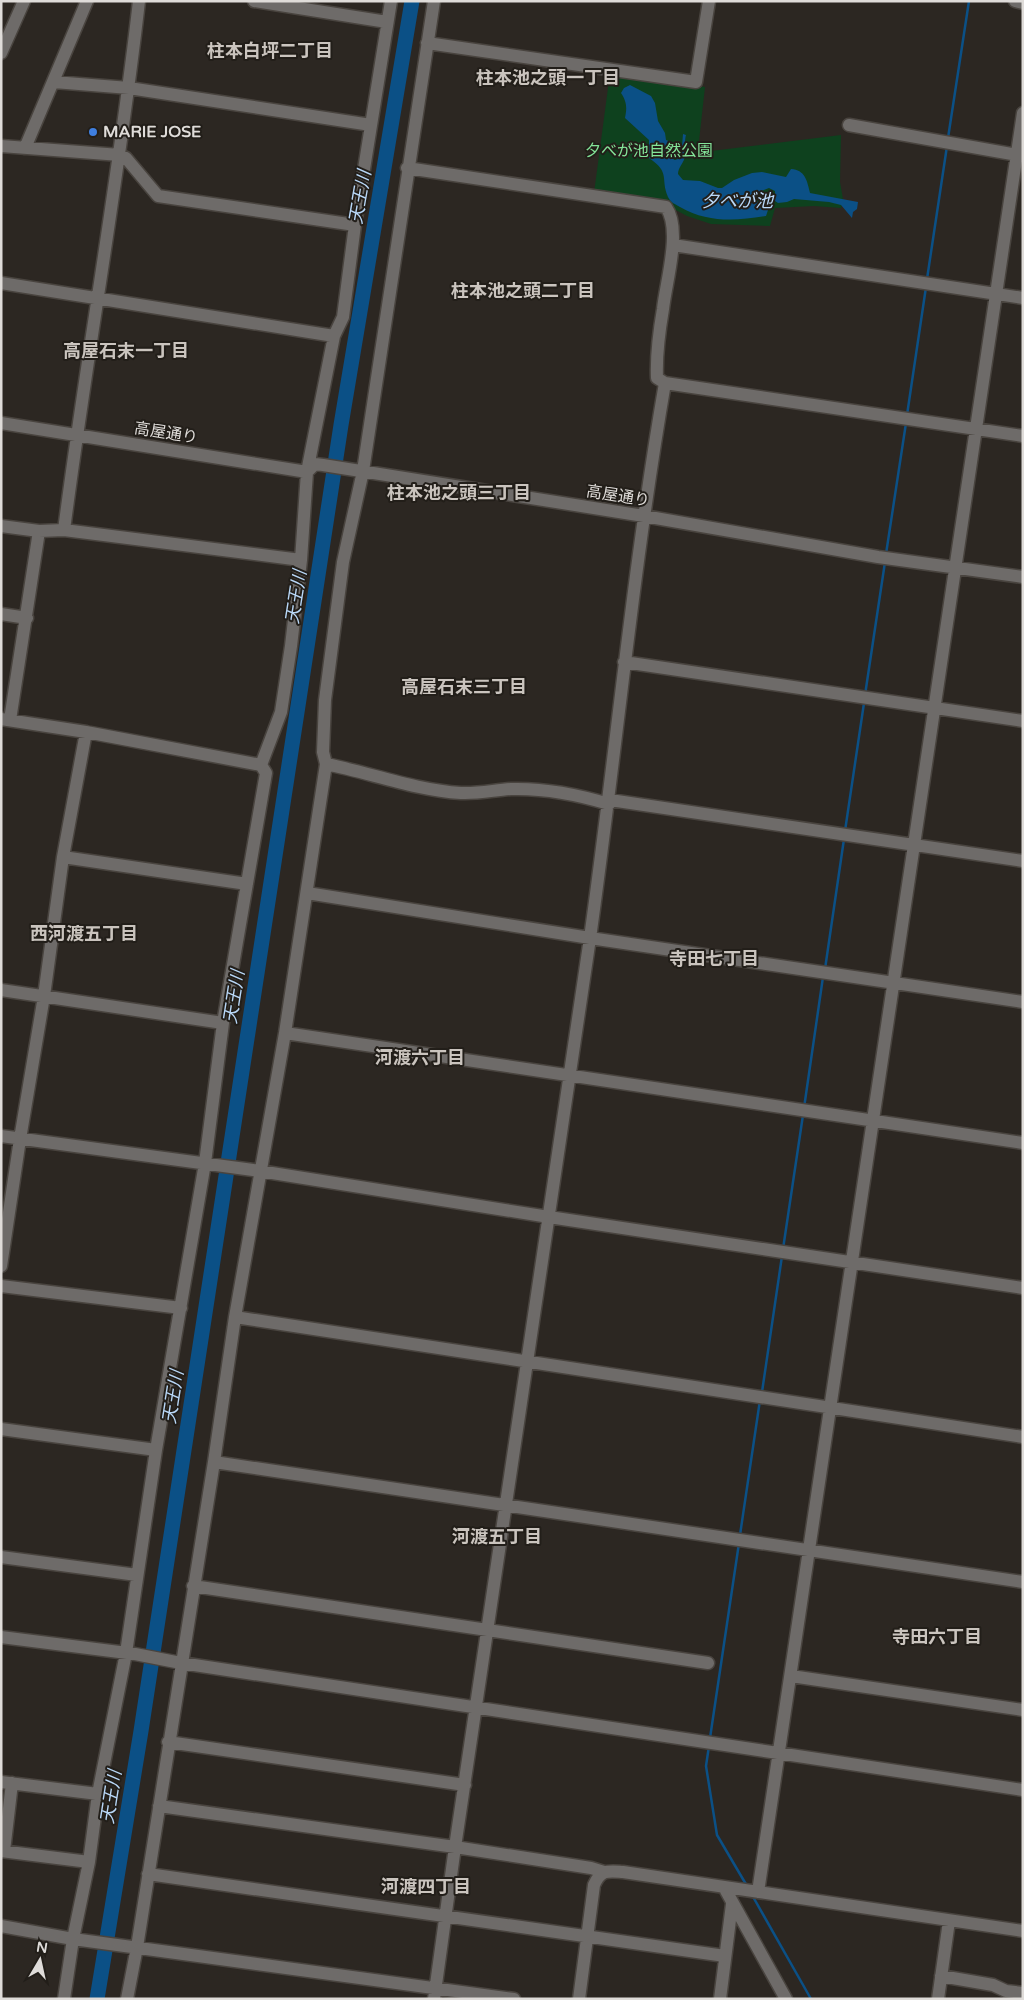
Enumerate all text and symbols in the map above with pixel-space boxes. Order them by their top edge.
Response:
district label: 柱本白坪二丁目 [207,40,333,62]
district label: 柱本池之頭一丁目 [476,67,620,89]
place label: MARIE JOSE [103,122,201,142]
marker: MARIE JOSE [87,126,99,138]
park label: 夕べが池自然公園 [585,141,713,161]
water label: 天王川 [344,167,376,225]
water label: 夕べが池 [701,190,775,212]
district label: 柱本池之頭二丁目 [451,280,595,302]
district label: 高屋石末一丁目 [63,340,189,362]
street label: 高屋通り [133,418,199,448]
street label: 高屋通り [585,481,651,511]
district label: 柱本池之頭三丁目 [387,482,531,504]
water label: 天王川 [281,567,311,625]
district label: 高屋石末三丁目 [401,676,527,698]
district label: 西河渡五丁目 [30,923,138,945]
district label: 寺田七丁目 [669,948,759,970]
water label: 天王川 [219,967,249,1025]
district label: 河渡六丁目 [375,1047,465,1069]
water label: 天王川 [158,1367,188,1425]
district label: 河渡五丁目 [452,1526,542,1548]
district label: 寺田六丁目 [892,1626,982,1648]
water label: 天王川 [96,1767,126,1825]
district label: 河渡四丁目 [381,1876,471,1898]
north arrow [15,1935,65,1985]
text: N [35,1938,49,1957]

